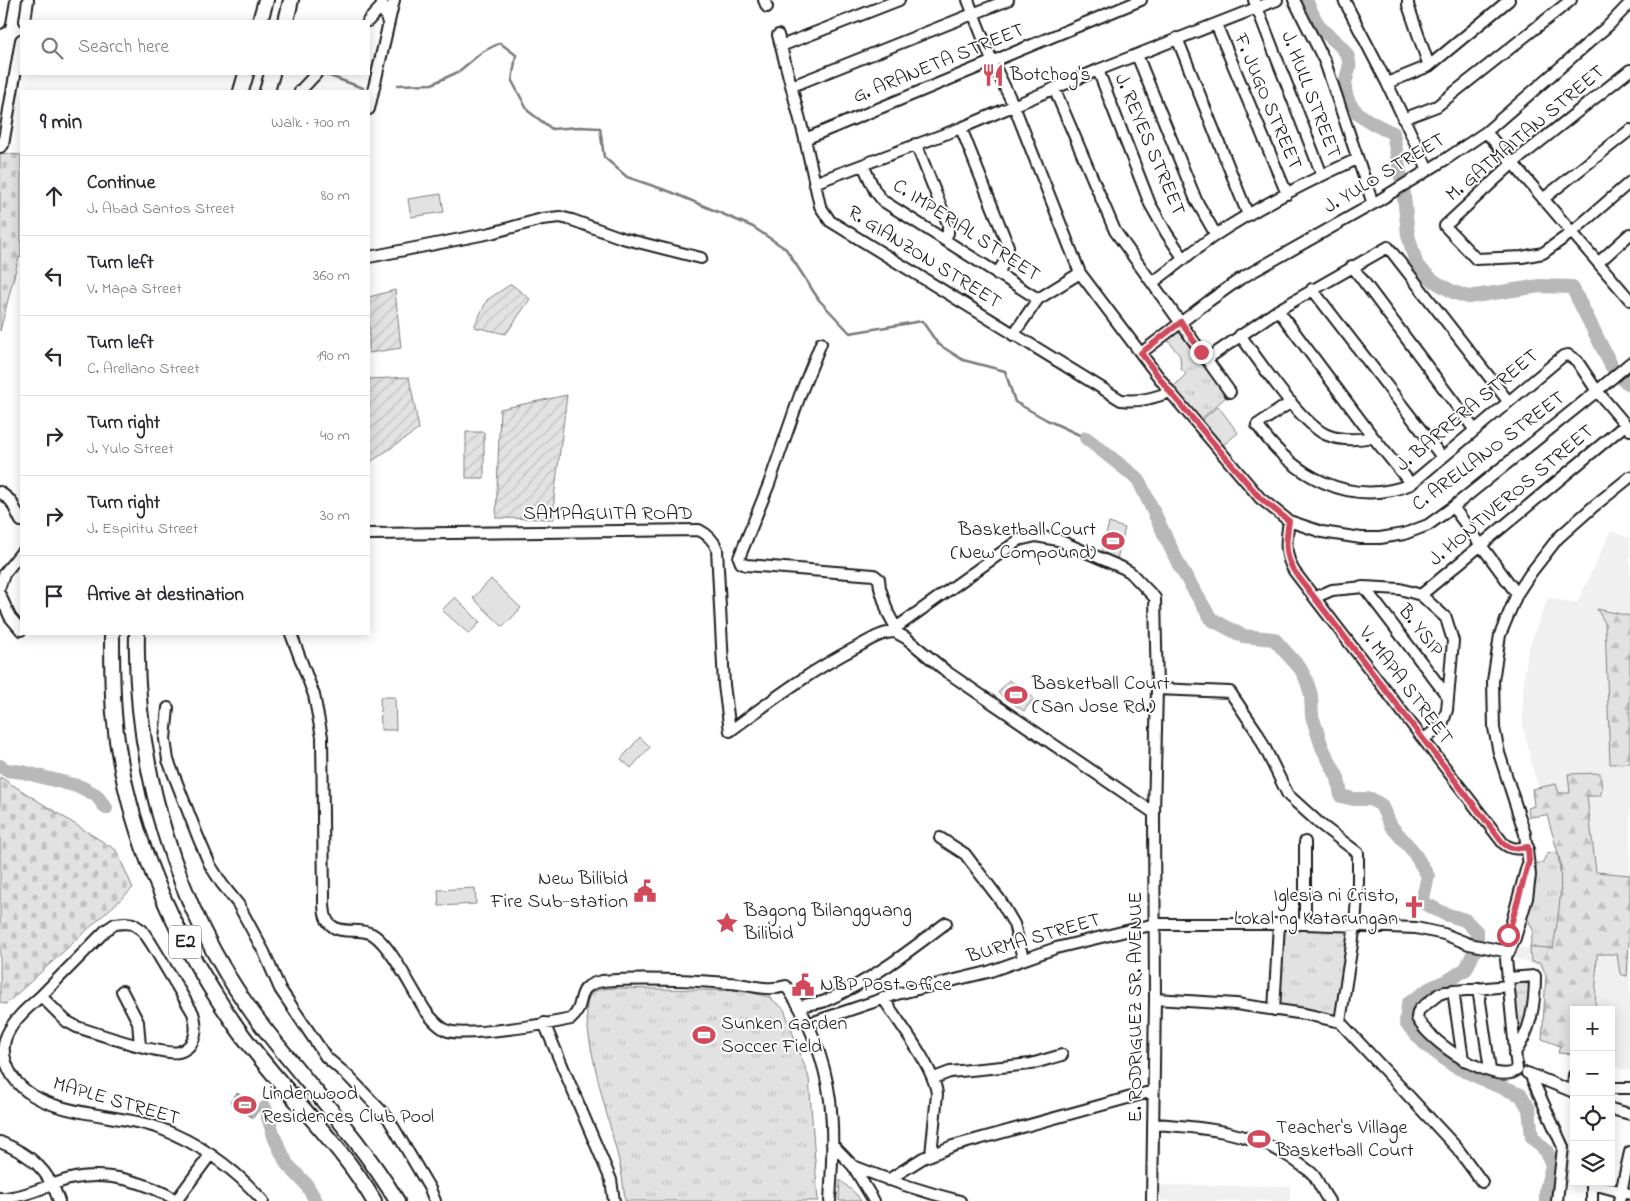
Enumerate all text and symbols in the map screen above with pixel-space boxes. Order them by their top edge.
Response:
street label: G. ARANETA STREET [849,16,1029,112]
search box [20,20,370,75]
street label: J. HULL STREET [1272,27,1348,163]
street label: F. JUGO STREET [1225,28,1309,175]
icon: search [38,34,66,62]
text: Search here [78,34,169,61]
street label: M. GATMAITAN STREET [1440,59,1612,209]
place label: Botchog's [1009,61,1091,91]
restaurant icon: Botchog's [980,62,1006,88]
street label: J. REYES STREET [1106,69,1192,221]
text: 9 min [40,108,82,138]
text: Walk · 700 m [271,111,350,135]
street label: J. YULO STREET [1319,126,1451,222]
text: Continue [87,170,155,197]
street label: C. IMPERIAL STREET [886,172,1046,290]
icon: ahead [40,182,68,210]
text: 80 m [321,184,350,208]
text: J. Abad Santos Street [87,197,235,221]
street label: R. GIANZON STREET [841,199,1007,317]
text: Turn left [87,250,154,277]
icon: left [40,262,68,290]
text: 360 m [313,264,350,288]
text: V. Mapa Street [87,277,182,301]
text: Turn left [87,330,154,357]
route end [1190,341,1213,364]
icon: left [40,342,68,370]
street label: J. BARRERA STREET [1390,343,1546,479]
text: 190 m [317,344,350,368]
text: C. Arellano Street [87,357,200,381]
street label: C. ARELLANO STREET [1406,385,1572,519]
text: Turn right [87,410,160,437]
street label: J. HONTIVEROS STREET [1423,418,1601,574]
icon: right [40,422,68,450]
text: 40 m [320,424,350,448]
text: J. Yulo Street [87,437,174,461]
text: Turn right [87,490,160,517]
street label: SAMPAGUITA ROAD [523,500,693,529]
icon: right [40,502,68,530]
text: 30 m [320,504,350,528]
place label: Basketball Court (New Compound) [950,516,1096,568]
text: J. Espiritu Street [87,517,198,541]
sports icon: Basketball Court (New Compound) [1100,528,1126,554]
icon: arrive [40,582,68,610]
text: Arrive at destination [87,582,244,609]
street label: B. YSIP [1390,598,1450,664]
street label: V. MAPA STREET [1350,620,1459,751]
place label: Basketball Court (San Jose Rd.) [1031,670,1170,722]
sports icon: Basketball Court (San Jose Rd.) [1003,682,1029,708]
place label: New Bilibid Fire Sub-station [490,865,628,917]
public building icon: New Bilibid Fire Sub-station [632,878,658,904]
place label: Iglesia ni Cristo, Lokal ng Katarungan [1234,882,1398,935]
street label: E. RODRIGUEZ SR. AVENUE [1122,892,1151,1122]
church icon: Iglesia ni Cristo, Lokal ng Katarungan [1401,894,1427,920]
place label: Bagong Bilangguang Bilibid [743,897,912,949]
street label: BURMA STREET [963,906,1104,972]
place icon: Bagong Bilangguang Bilibid [714,910,740,936]
route start [1497,924,1520,947]
road number: E2 [169,926,201,959]
place label: NBP Post Office [820,971,951,1000]
public building icon: NBP Post Office [790,972,816,998]
map controls [1570,1006,1615,1186]
button: + [1570,1006,1615,1051]
place label: Sunken Garden Soccer Field [721,1010,847,1062]
sports icon: Sunken Garden Soccer Field [691,1022,717,1048]
button: − [1570,1051,1615,1096]
street label: MAPLE STREET [49,1070,183,1134]
place label: Lindenwood Residences Club Pool [262,1080,434,1132]
sports icon: Lindenwood Residences Club Pool [232,1092,258,1118]
button: locate [1570,1096,1615,1141]
place label: Teacher's Village Basketball Court [1275,1114,1414,1166]
sports icon: Teacher's Village Basketball Court [1246,1126,1272,1152]
button: layers [1570,1141,1615,1186]

